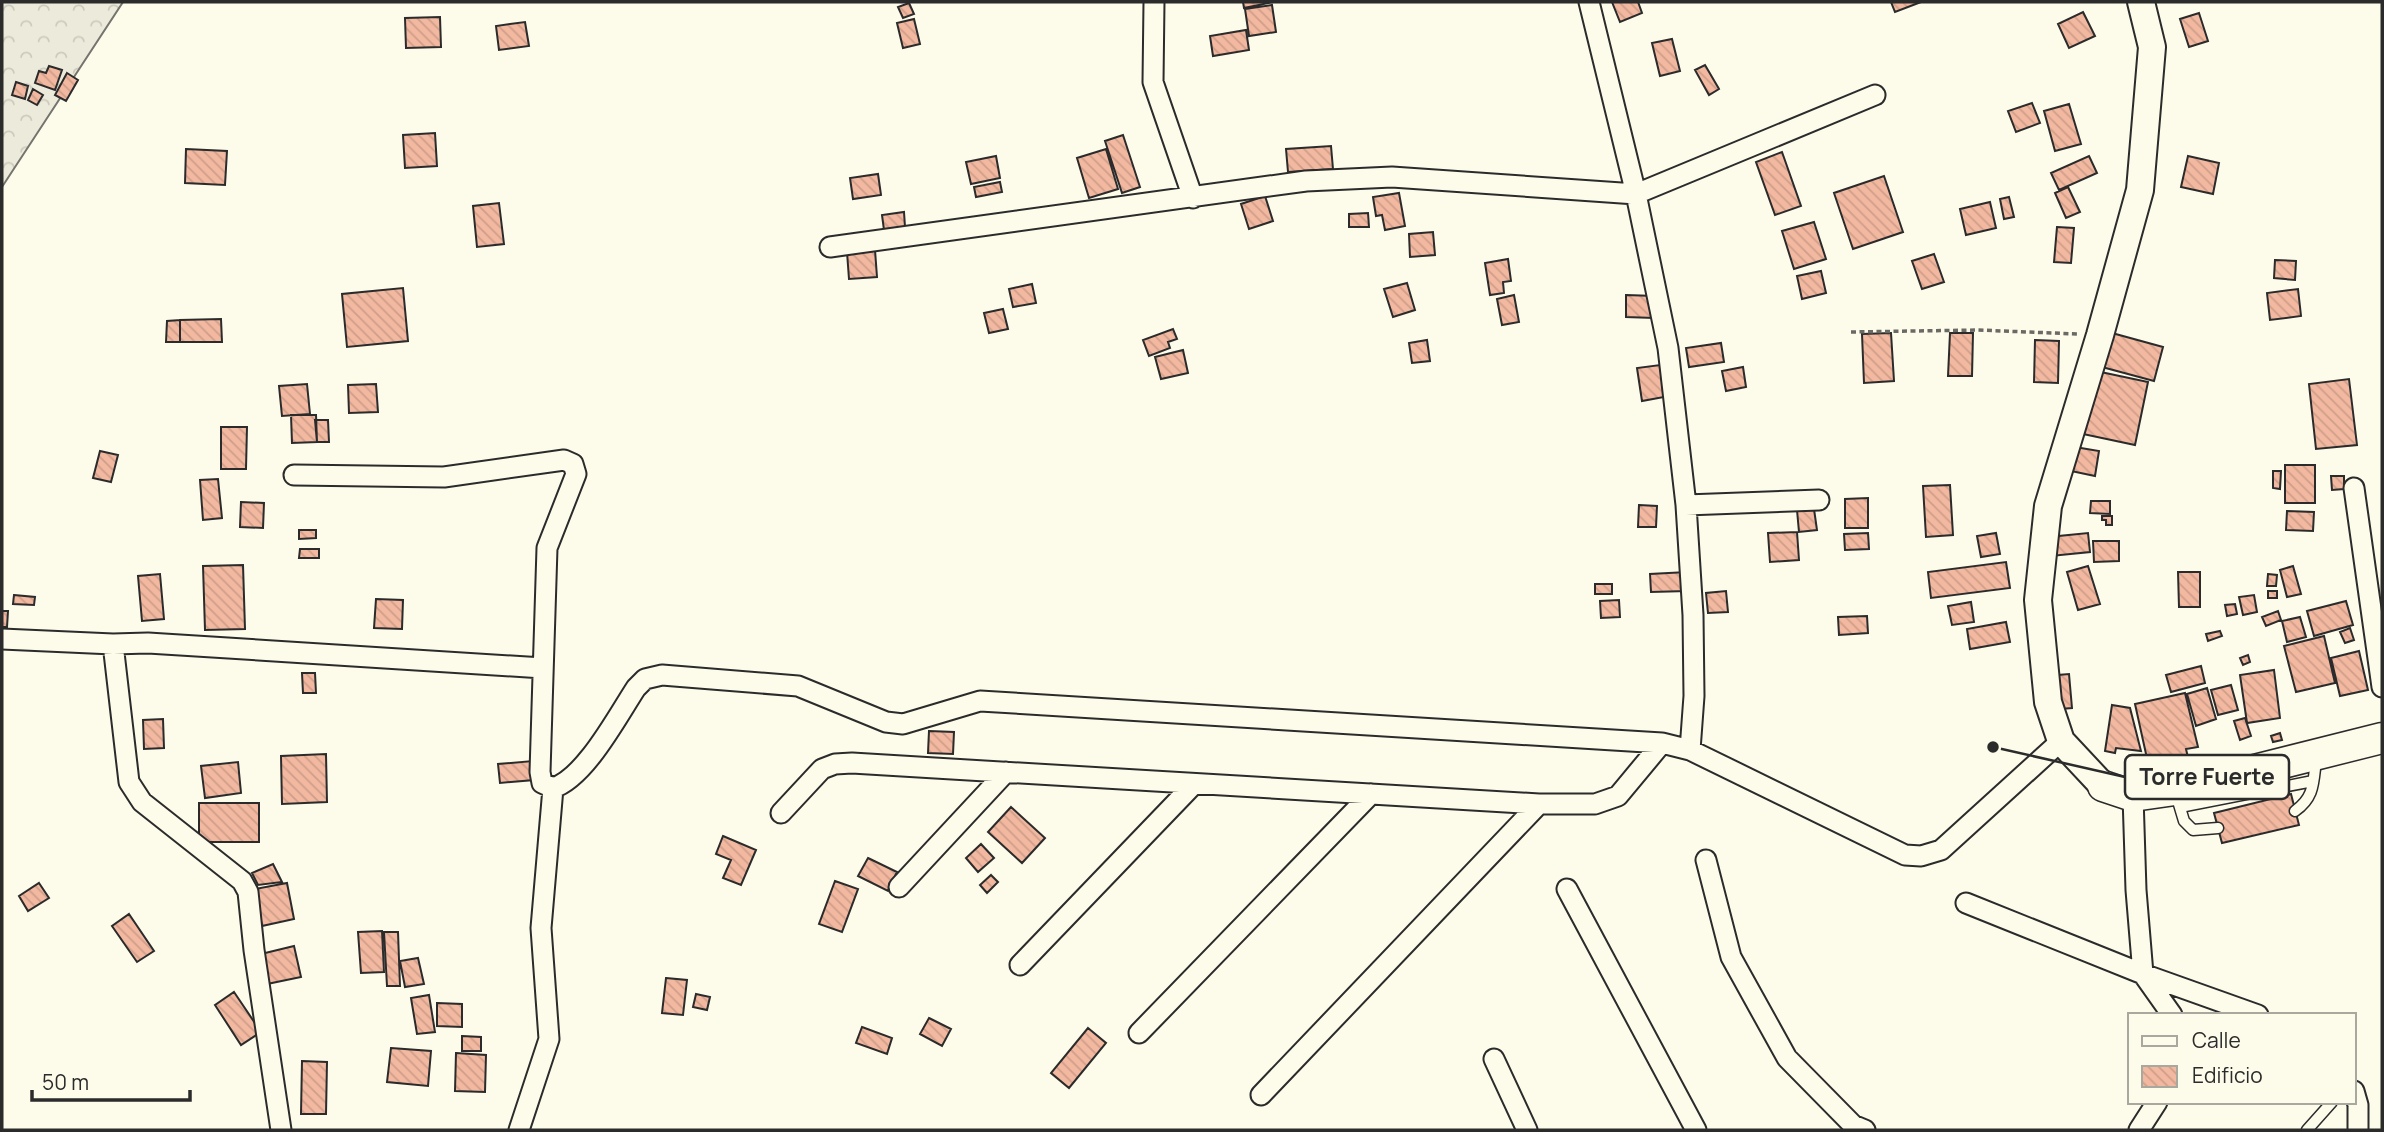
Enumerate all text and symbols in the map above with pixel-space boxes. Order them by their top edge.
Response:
callout: Torre Fuerte [2125,755,2289,799]
text: Torre Fuerte [2139,760,2275,792]
legend [2128,1013,2356,1104]
text: Calle [2192,1026,2241,1054]
scale bar [32,1058,189,1102]
text: Edificio [2192,1061,2263,1089]
text: 50 m [42,1068,89,1096]

